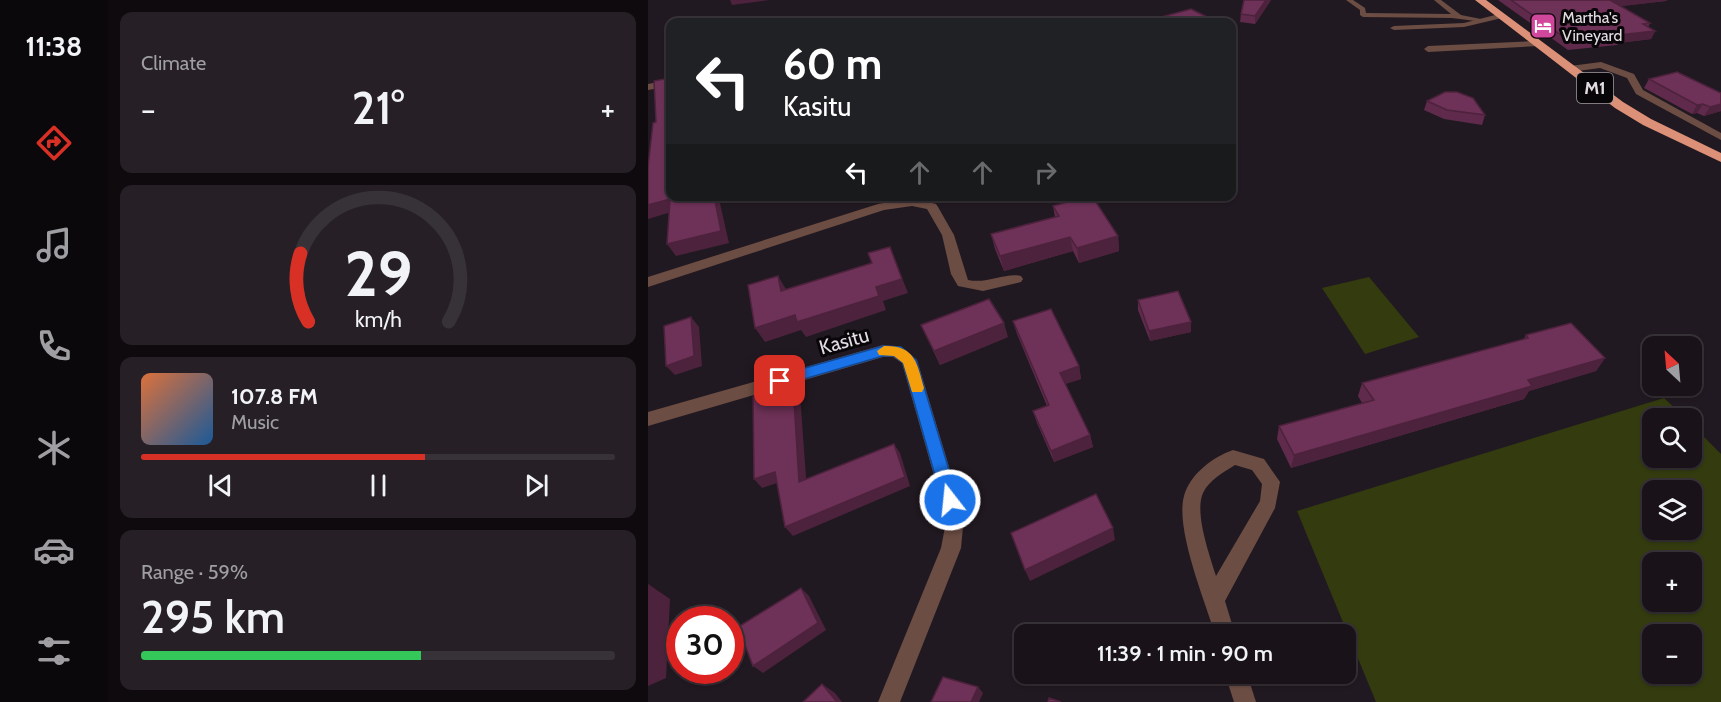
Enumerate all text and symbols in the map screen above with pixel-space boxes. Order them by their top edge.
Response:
place label: Martha's Vineyard [1562,8,1622,45]
hotel icon: Martha's Vineyard [1528,11,1558,41]
text: 11:38 [26,30,82,63]
text: 60 m [783,38,882,90]
icon: left [684,42,762,120]
text: Climate [141,51,206,75]
road number: M1 [1577,73,1613,103]
text: 21° [352,81,404,135]
text: − [141,89,156,129]
text: + [600,89,615,129]
text: Kasitu [783,90,851,123]
icon: directions [33,122,75,164]
icon: left [840,156,873,189]
icon: ahead [903,156,936,189]
icon: ahead [966,156,999,189]
icon: right [1029,156,1062,189]
icon: music [33,224,75,266]
text: 29 [344,236,412,312]
text: km/h [355,306,401,332]
street label: Kasitu [816,322,872,360]
icon: phone [33,325,75,367]
north arrow [1642,336,1702,396]
map controls [1642,336,1702,684]
pin [754,355,805,406]
icon: arrive [763,364,796,397]
text: 107.8 FM [231,383,318,410]
button: search [1642,408,1702,468]
text: Music [231,410,279,434]
icon: climate [33,427,75,469]
position arrow [918,468,982,532]
icon: previous [204,469,237,502]
icon: pause [362,469,395,502]
icon: next [520,469,553,502]
button: layers [1642,480,1702,540]
icon: car [33,529,75,571]
button: + [1642,552,1702,612]
text: Range · 59% [141,560,248,584]
text: 295 km [141,590,285,644]
speed limit sign: 30 [666,606,744,684]
button: − [1642,624,1702,684]
icon: filters [33,630,75,672]
text: 11:39 · 1 min · 90 m [1097,640,1273,667]

